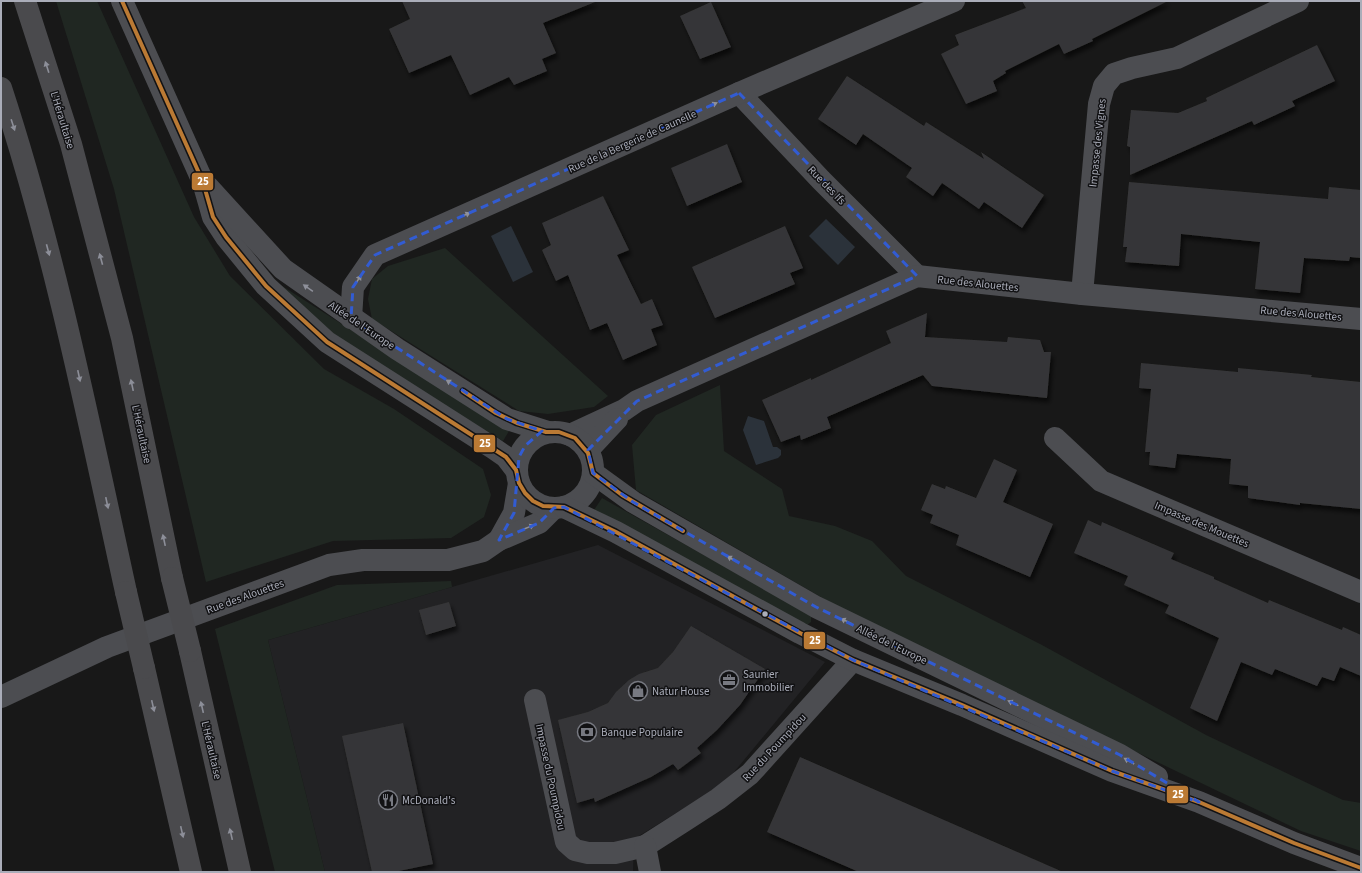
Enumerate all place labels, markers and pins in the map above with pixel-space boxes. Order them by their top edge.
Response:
unlabelled marker [760,609,770,619]
place label: Saunier Immobilier [743,667,794,695]
office icon: Saunier Immobilier [718,669,740,691]
shop icon: Natur House [627,680,649,702]
place label: Natur House [652,684,710,699]
bank icon: Banque Populaire [576,721,598,743]
place label: Banque Populaire [601,725,684,740]
restaurant icon: McDonald's [377,789,399,811]
place label: McDonald's [402,793,456,808]

